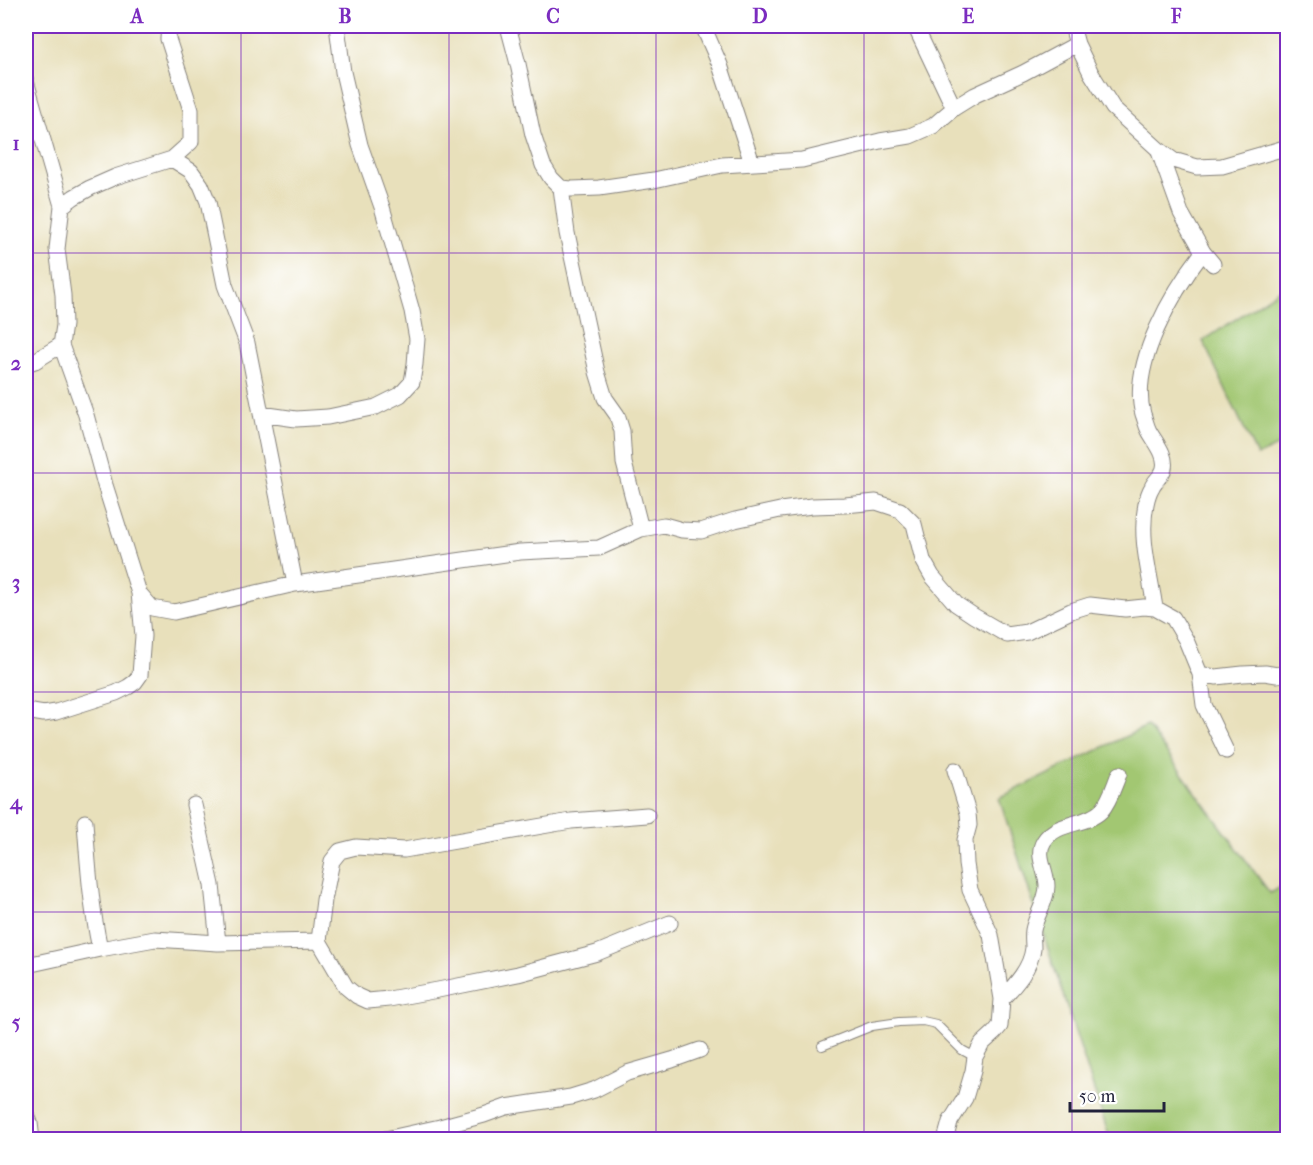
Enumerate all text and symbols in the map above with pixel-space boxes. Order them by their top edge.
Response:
text: A [129,5,145,28]
text: B [338,5,352,28]
text: C [546,5,560,28]
text: D [752,5,768,28]
text: E [962,5,974,28]
text: F [1170,5,1182,28]
text: 1 [12,132,20,155]
text: 2 [11,352,21,375]
text: 3 [12,571,20,594]
text: 4 [9,791,23,815]
text: 5 [12,1011,21,1034]
scale bar [1070,1075,1164,1113]
text: 50 m [1079,1086,1116,1107]

